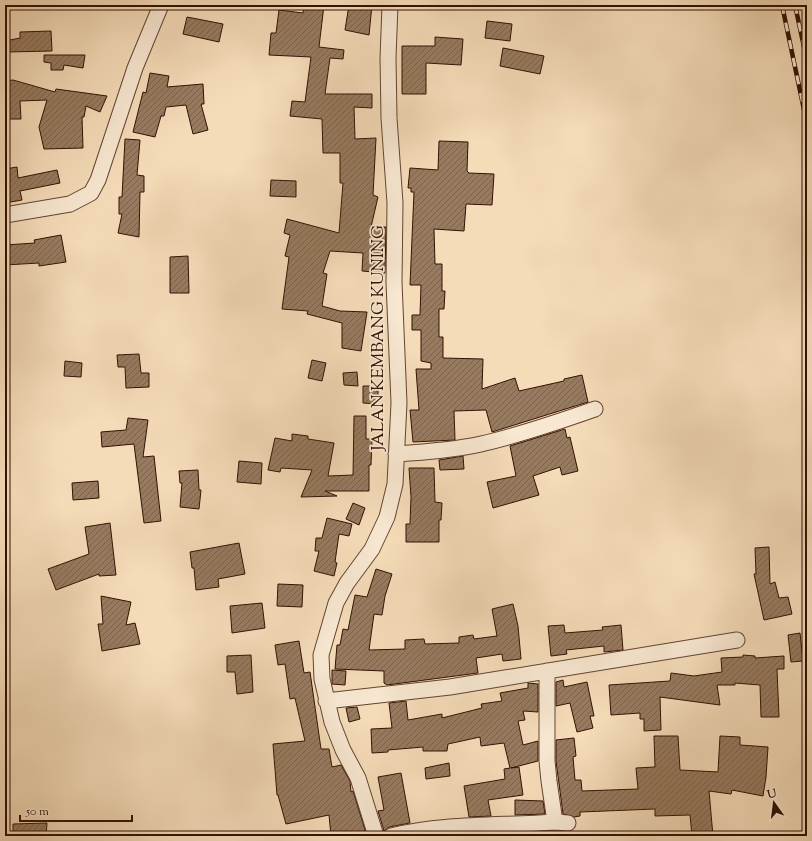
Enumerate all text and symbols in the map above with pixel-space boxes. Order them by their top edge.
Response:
street label: JALAN KEMBANG KUNING [367,225,391,452]
north arrow [754,783,794,823]
text: U [765,785,778,803]
scale bar [20,797,132,823]
text: 50 m [25,803,49,821]

